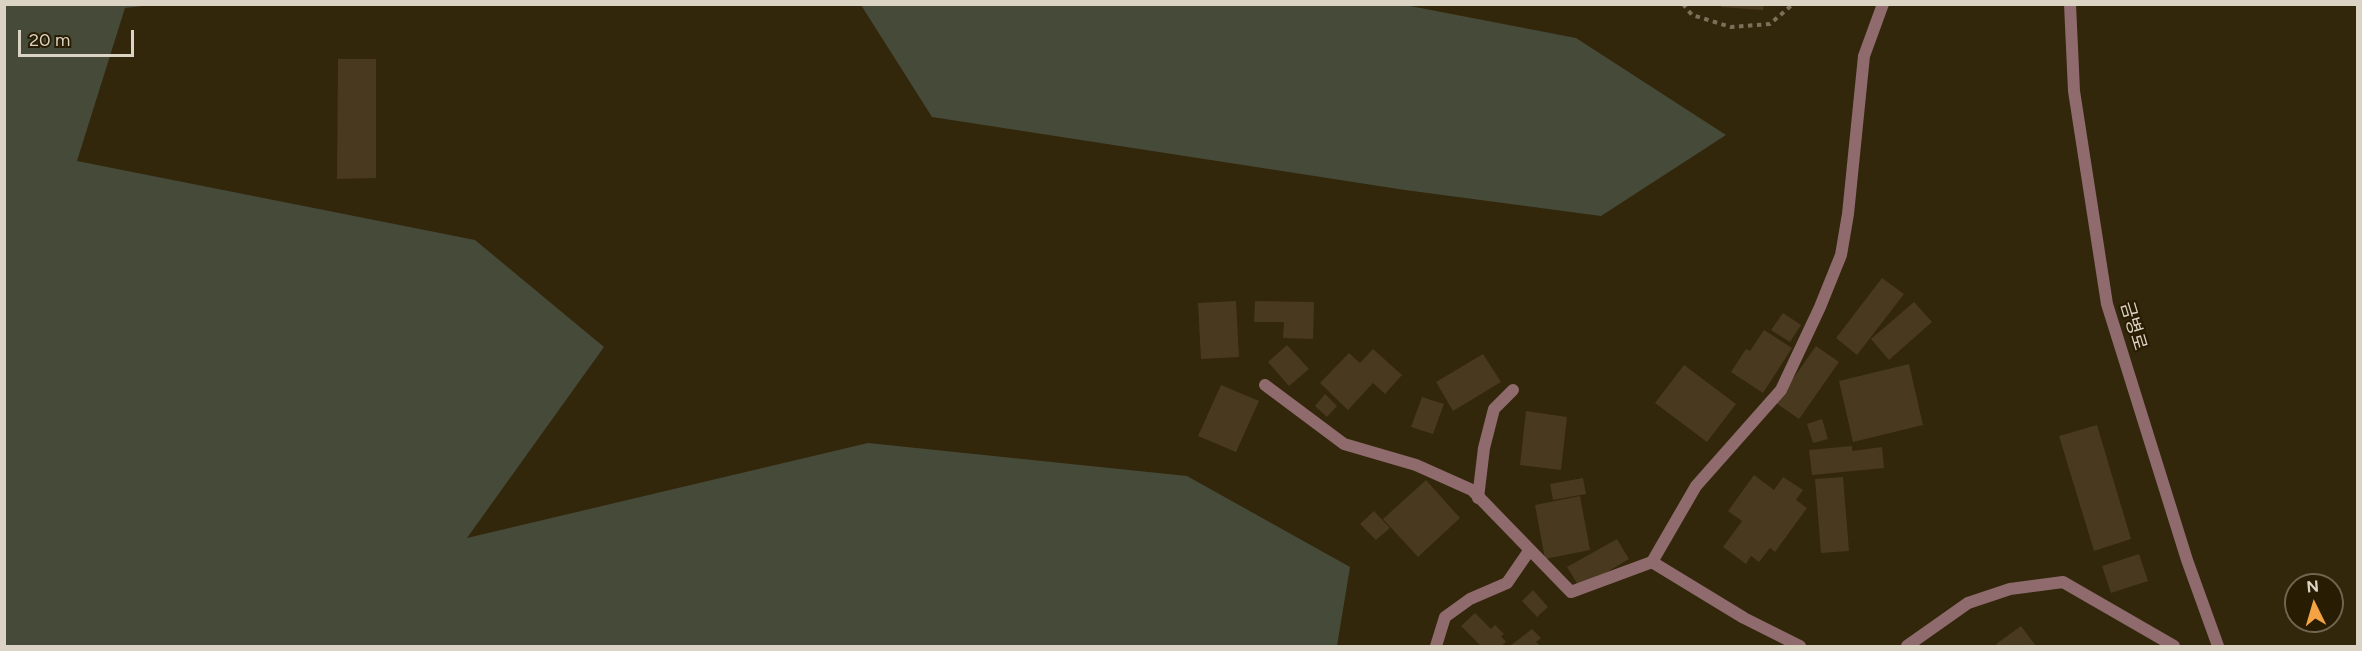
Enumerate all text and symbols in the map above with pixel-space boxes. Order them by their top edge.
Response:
scale bar [21,18,136,56]
text: 20 m [29,29,70,51]
street label: 금병로 [2115,299,2151,353]
north arrow [2284,573,2344,633]
text: N [2306,577,2320,597]

